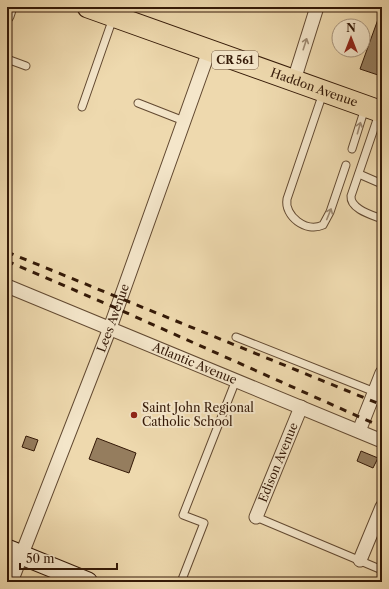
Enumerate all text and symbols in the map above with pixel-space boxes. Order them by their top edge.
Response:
north arrow [331,18,371,58]
text: N [346,21,356,35]
one-way arrow [302,38,310,50]
road number: CR 561 [212,51,258,69]
street label: Haddon Avenue [269,65,360,110]
one-way arrow [356,122,363,135]
one-way arrow [325,208,333,220]
street label: Lees Avenue [93,281,132,354]
street label: Atlantic Avenue [149,339,240,387]
place label: Saint John Regional Catholic School [142,400,254,429]
marker: Saint John Regional Catholic School [129,410,139,420]
street label: Edison Avenue [255,420,301,504]
scale bar [20,545,117,571]
text: 50 m [26,551,55,566]

